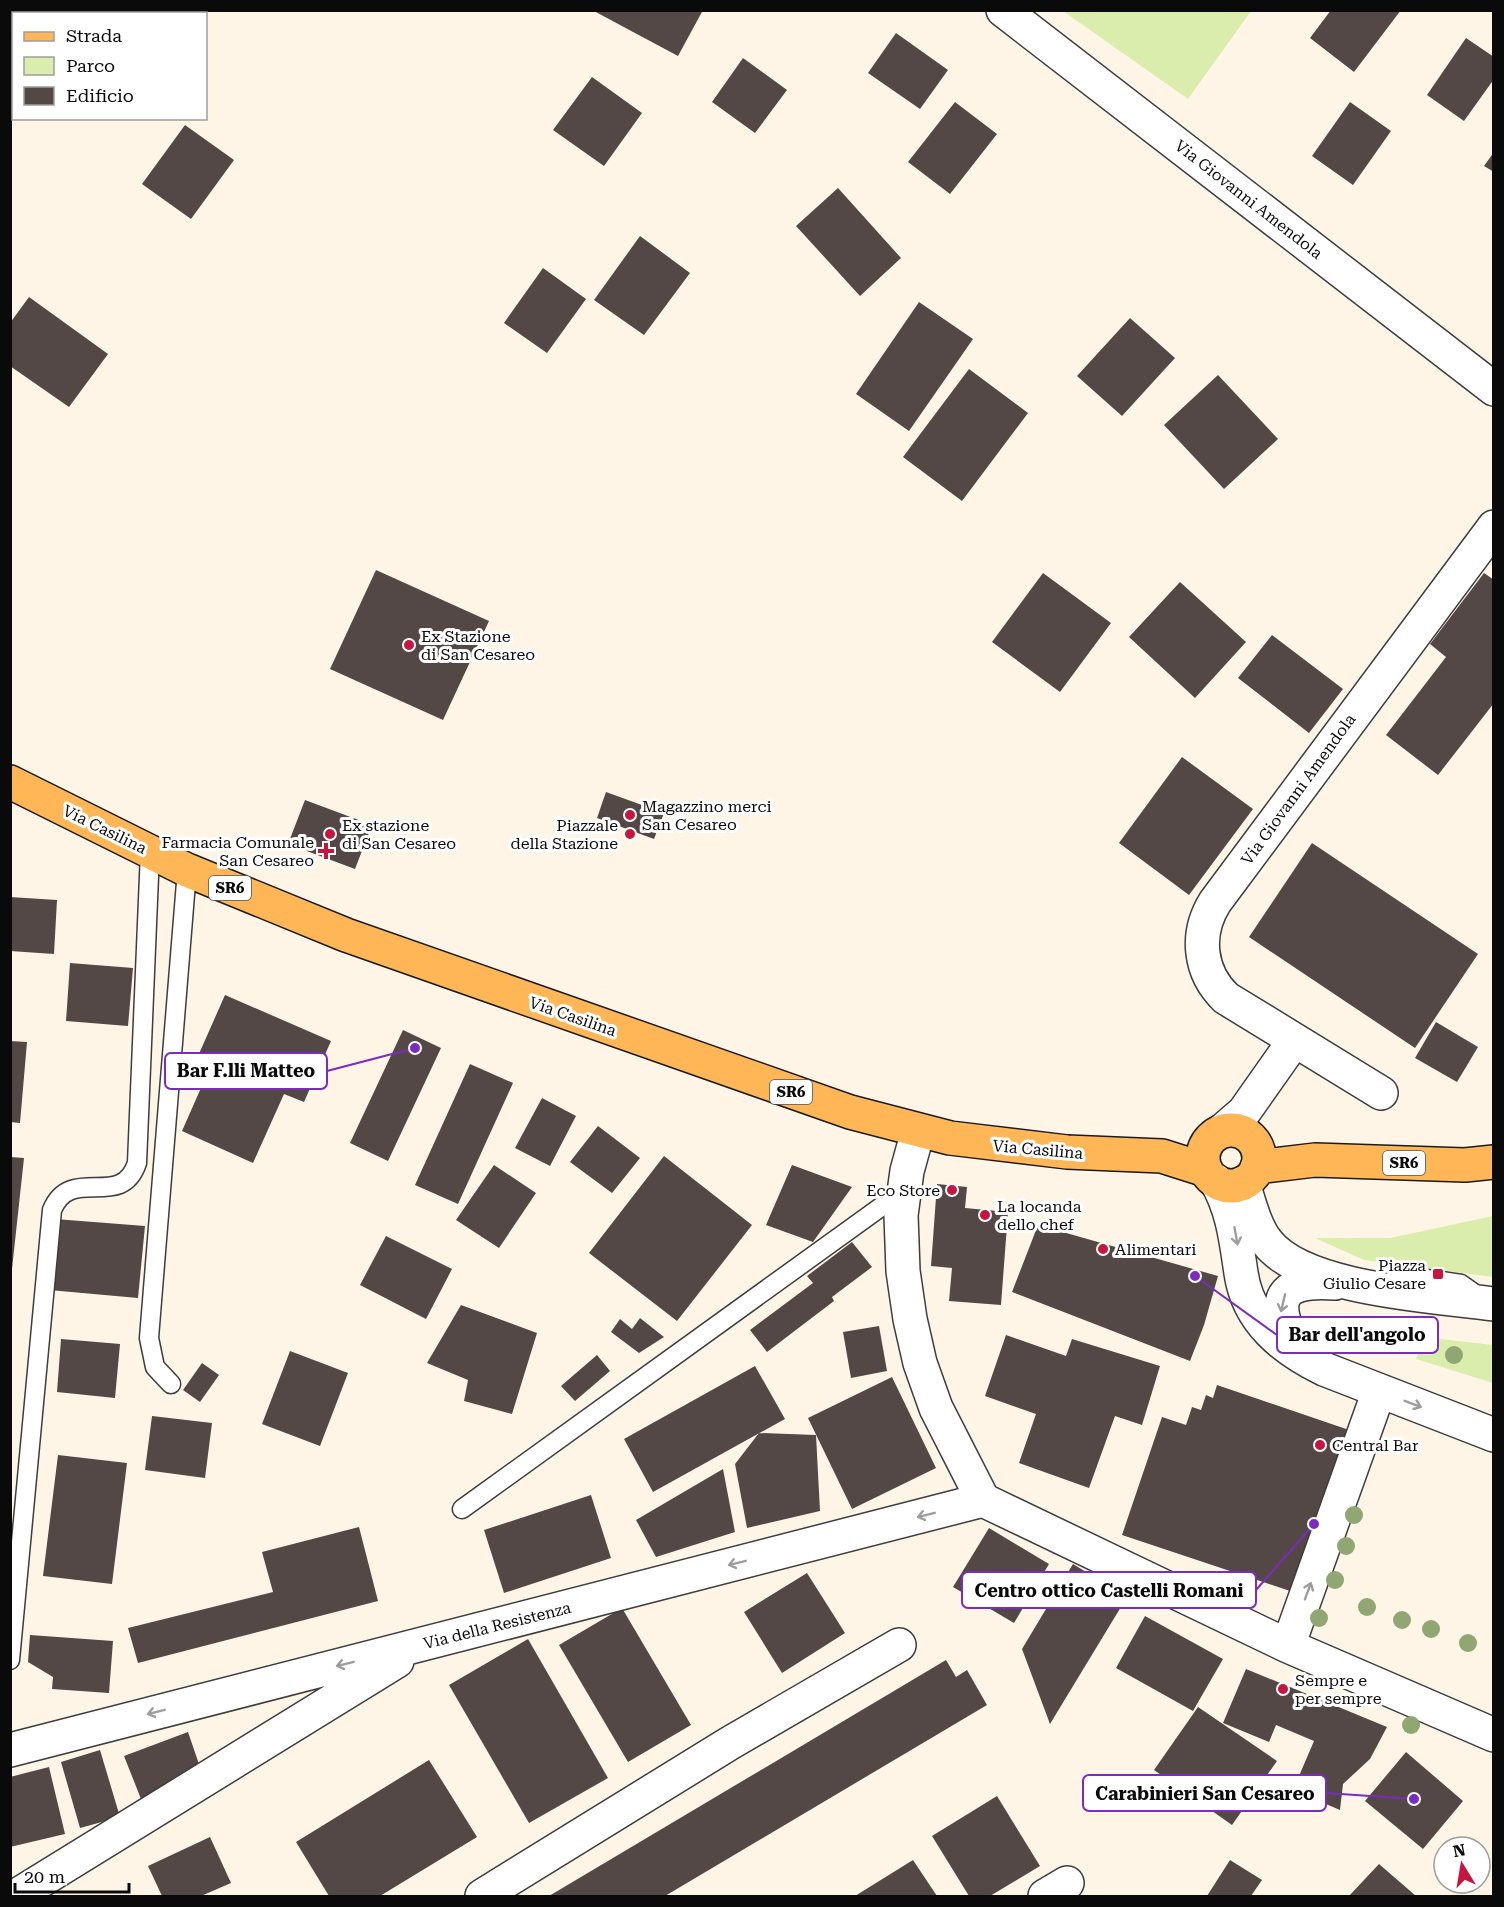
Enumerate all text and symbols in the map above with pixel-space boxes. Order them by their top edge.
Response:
legend [12,12,207,120]
text: Strada [66,25,122,46]
text: Parco [66,55,115,76]
text: Edificio [66,85,134,106]
street label: Via Giovanni Amendola [1171,136,1326,263]
place label: Ex Stazione di San Cesareo [421,627,535,664]
marker: Ex Stazione di San Cesareo [402,638,416,652]
street label: Via Giovanni Amendola [1237,710,1360,868]
place label: Magazzino merci San Cesareo [642,797,772,834]
street label: Via Casilina [60,801,150,858]
marker: Magazzino merci San Cesareo [623,808,637,822]
place label: Ex stazione di San Cesareo [342,816,456,853]
place label: Piazzale della Stazione [511,816,618,853]
marker: Ex stazione di San Cesareo [323,827,337,841]
marker: Piazzale della Stazione [623,827,637,841]
place label: Farmacia Comunale San Cesareo [162,833,314,870]
marker: Farmacia Comunale San Cesareo [319,844,333,858]
road number: SR6 [209,876,251,900]
street label: Via Casilina [527,993,619,1040]
callout: Bar F.lli Matteo [165,1053,327,1089]
text: Bar F.lli Matteo [177,1060,316,1081]
road number: SR6 [770,1080,812,1104]
street label: Via Casilina [992,1136,1084,1163]
road number: SR6 [1383,1151,1425,1175]
place label: Eco Store [866,1181,940,1200]
marker: Eco Store [945,1183,959,1197]
place label: La locanda dello chef [997,1197,1082,1234]
marker: La locanda dello chef [978,1208,992,1222]
one-way arrow [1230,1225,1241,1245]
place label: Alimentari [1115,1240,1196,1259]
marker: Alimentari [1096,1242,1110,1256]
place label: Piazza Giulio Cesare [1323,1256,1426,1293]
marker: Piazza Giulio Cesare [1431,1267,1445,1281]
one-way arrow [1277,1293,1288,1313]
callout: Bar dell'angolo [1277,1317,1438,1353]
text: Bar dell'angolo [1288,1324,1426,1345]
one-way arrow [1403,1400,1422,1411]
place label: Central Bar [1332,1436,1419,1455]
marker: Central Bar [1313,1438,1327,1452]
one-way arrow [917,1510,936,1521]
one-way arrow [728,1558,747,1570]
callout: Centro ottico Castelli Romani [962,1572,1256,1608]
text: Centro ottico Castelli Romani [974,1580,1244,1601]
one-way arrow [1303,1582,1314,1601]
street label: Via della Resistenza [421,1598,573,1653]
one-way arrow [336,1659,355,1670]
place label: Sempre e per sempre [1295,1671,1382,1708]
marker: Sempre e per sempre [1276,1682,1290,1696]
one-way arrow [147,1707,166,1719]
callout: Carabinieri San Cesareo [1083,1775,1326,1811]
text: Carabinieri San Cesareo [1095,1783,1315,1804]
north arrow [1432,1835,1492,1895]
text: N [1451,1840,1467,1861]
scale bar [15,1856,129,1894]
text: 20 m [24,1866,65,1887]

